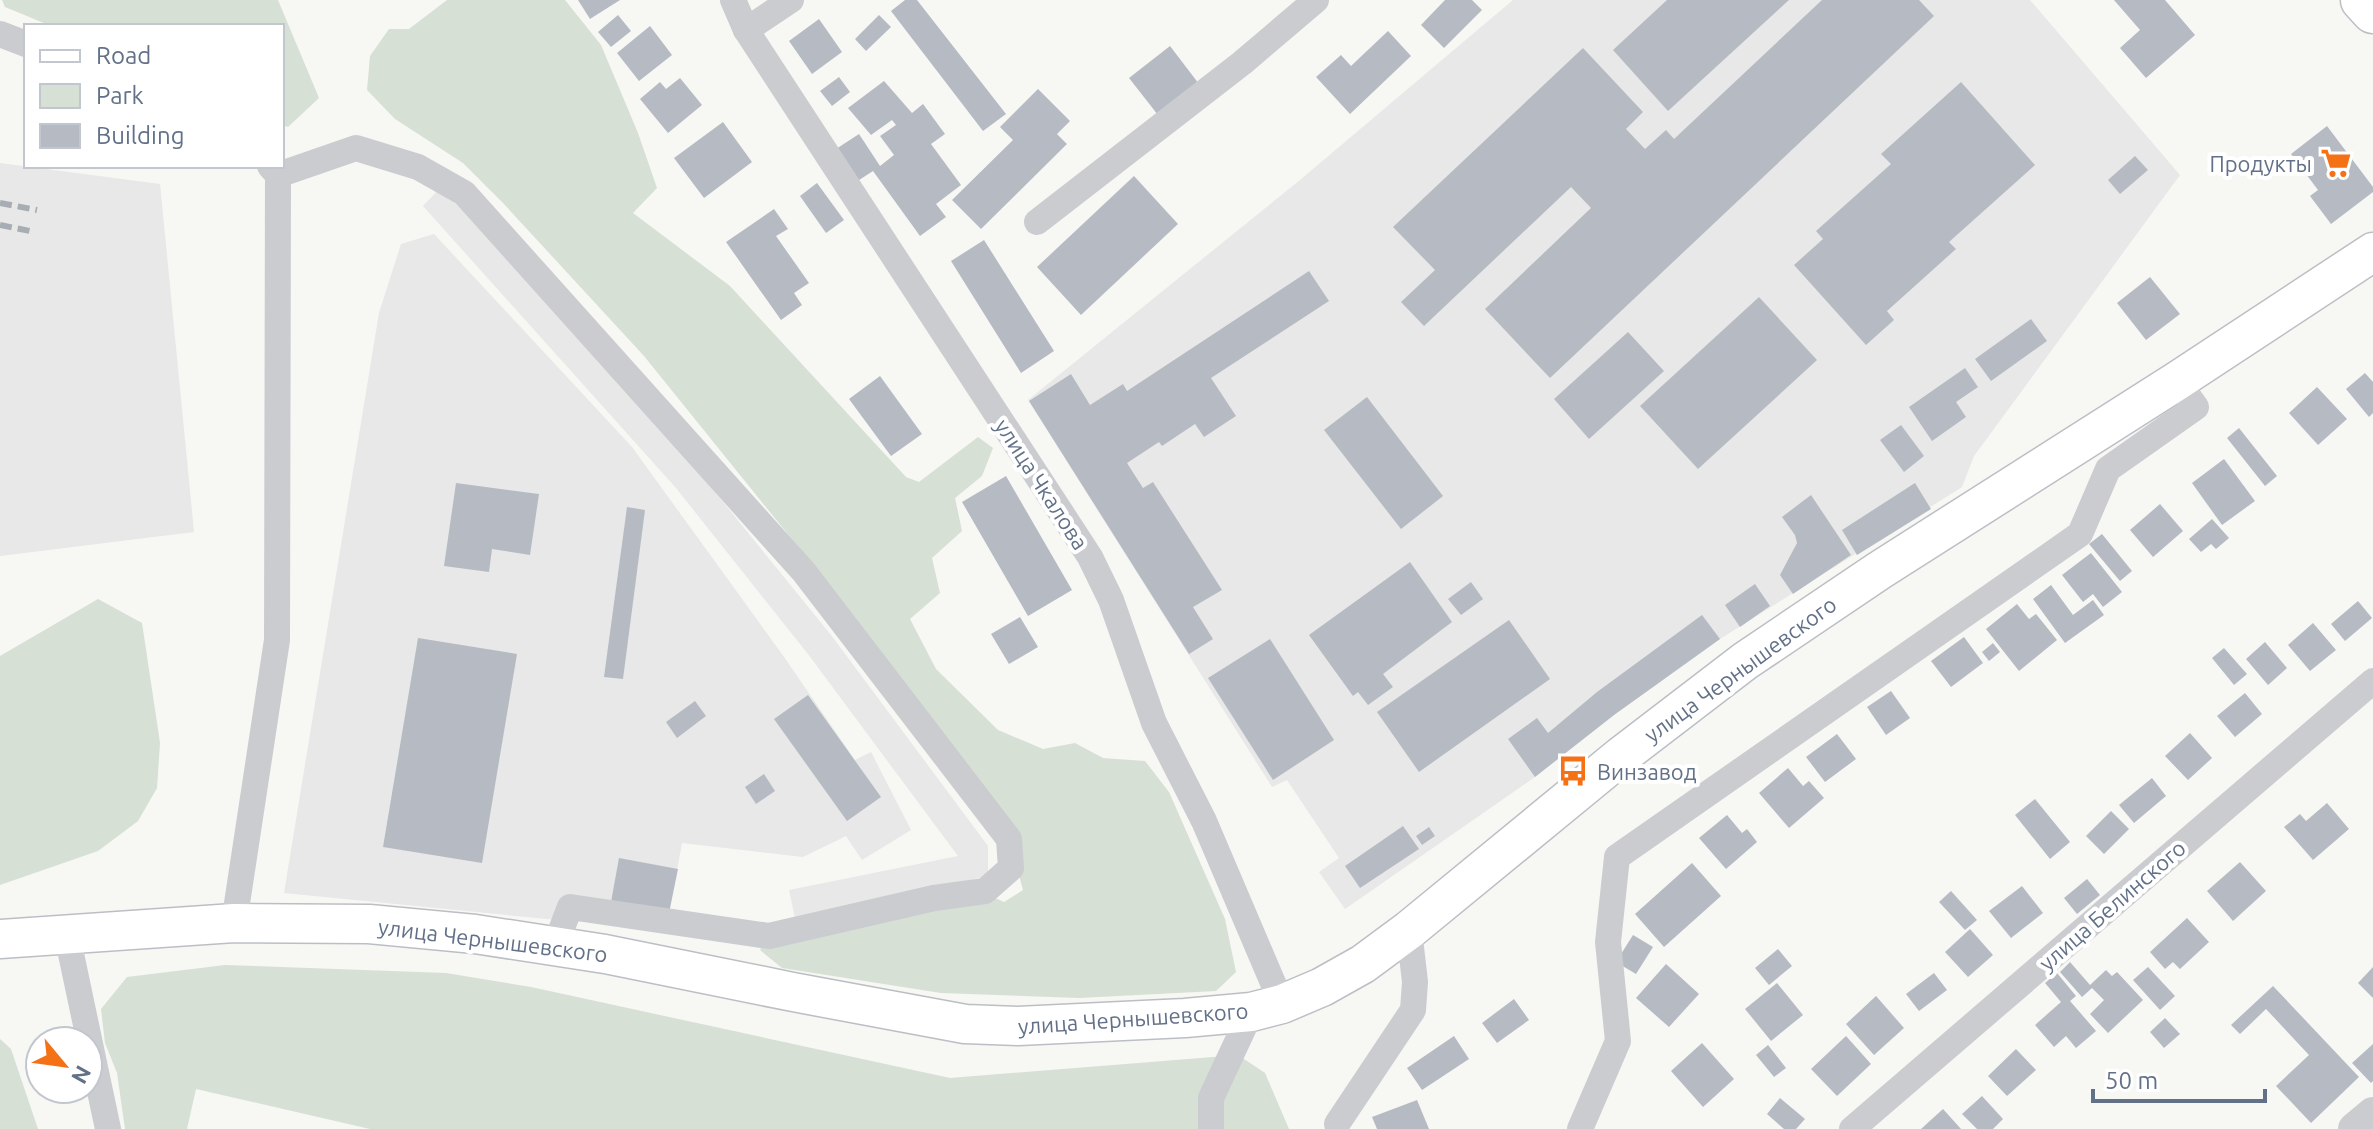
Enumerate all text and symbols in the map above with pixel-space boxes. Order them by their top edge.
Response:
legend [24,24,284,168]
text: Road [96,42,151,69]
text: Park [96,82,144,109]
text: Building [96,122,184,149]
supermarket icon: Продукты [2319,146,2353,180]
place label: Продукты [2210,151,2312,176]
street label: улица Чкалова [990,414,1094,554]
street label: улица Чернышевского [1639,591,1841,747]
bus stop icon: Винзавод [1556,754,1590,788]
place label: Винзавод [1597,759,1697,784]
street label: улица Белинского [2034,835,2190,975]
street label: улица Чернышевского [377,914,609,966]
street label: улица Чернышевского [1017,997,1249,1039]
north arrow [24,1025,104,1105]
scale bar [2093,1053,2265,1103]
text: N [67,1062,97,1088]
text: 50 m [2105,1067,2158,1094]

